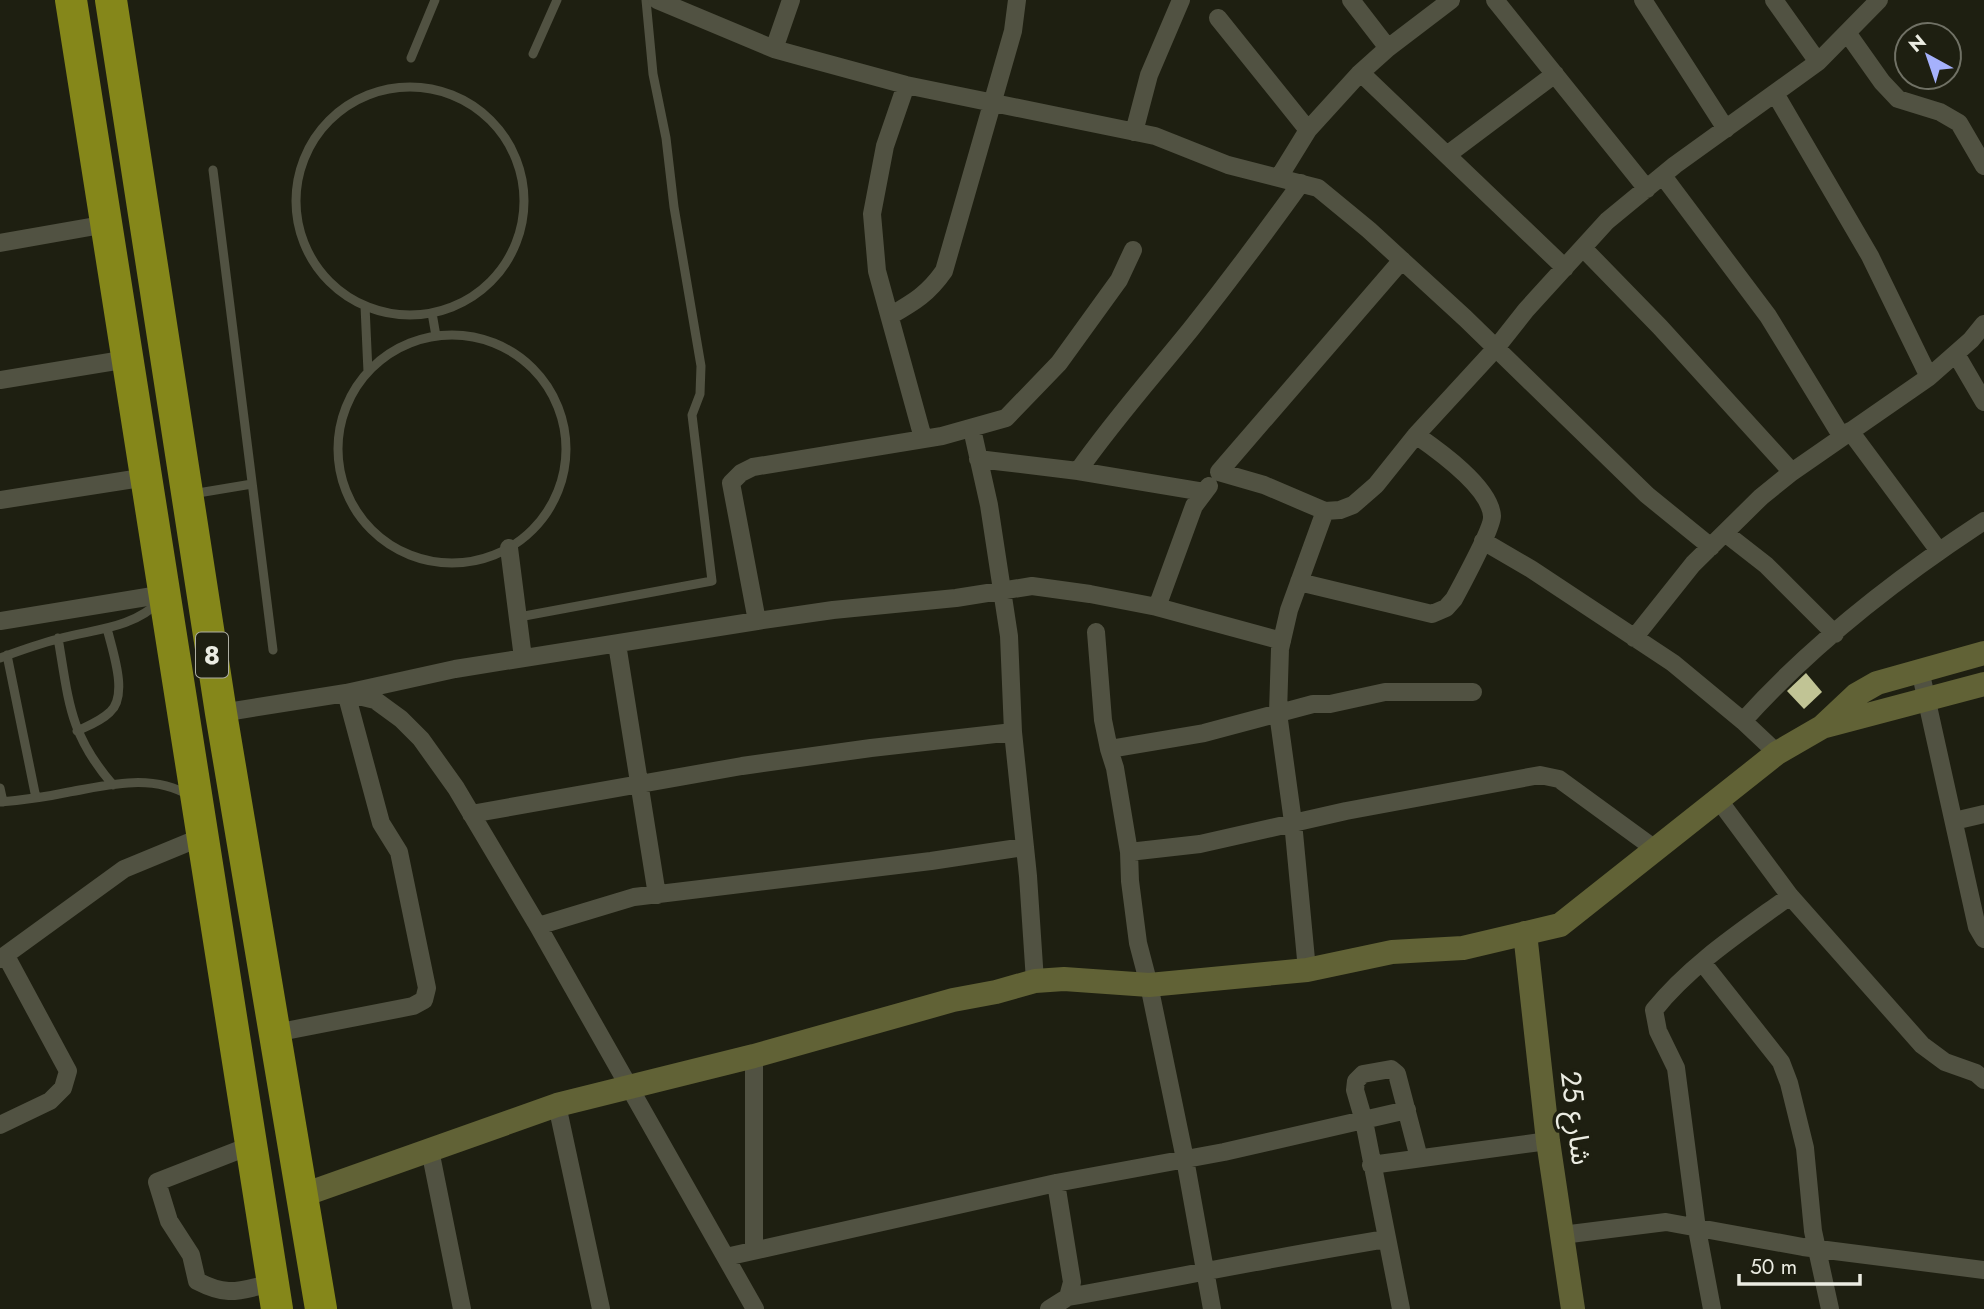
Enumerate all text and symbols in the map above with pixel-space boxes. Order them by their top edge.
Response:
north arrow [1893,21,1963,91]
text: N [1903,28,1932,59]
road number: 8 [196,632,228,678]
street label: شارع 25 [1550,1068,1602,1168]
scale bar [1739,1242,1860,1286]
text: 50 m [1750,1252,1797,1282]

